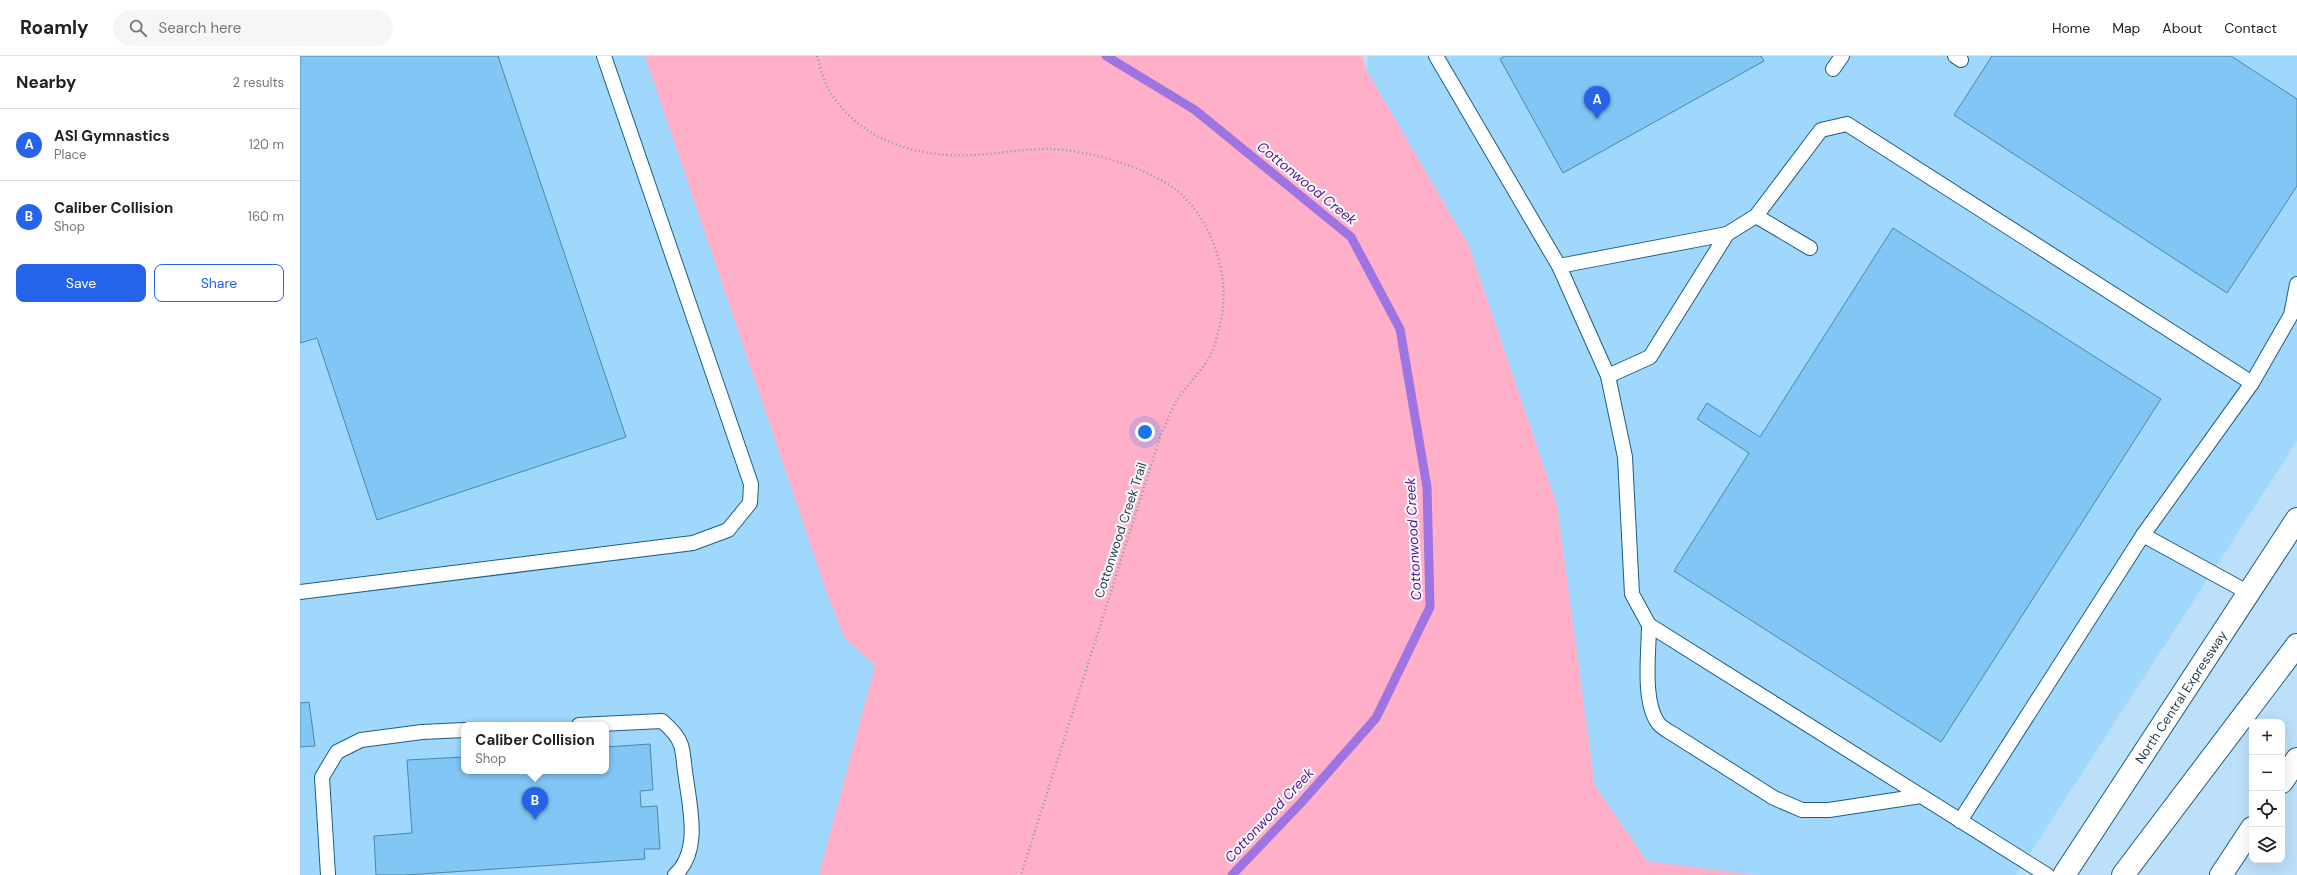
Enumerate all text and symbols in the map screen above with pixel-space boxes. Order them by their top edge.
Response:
search box [113,10,393,46]
text: Roamly [20,15,89,40]
icon: search [127,17,149,39]
text: Search here [159,18,241,38]
text: Home [2052,19,2090,37]
text: Map [2112,19,2140,37]
text: About [2162,19,2202,37]
text: Contact [2224,19,2277,37]
text: Nearby [16,71,76,93]
text: 2 results [233,74,284,91]
pin: A [1584,86,1610,119]
text: ASI Gymnastics [54,126,170,146]
text: A [24,136,34,153]
text: 120 m [249,136,284,153]
water label: Cottonwood Creek [1253,137,1361,229]
text: Place [54,146,86,163]
text: Caliber Collision [54,198,173,218]
text: B [25,208,33,225]
text: 160 m [248,208,284,225]
text: Shop [54,218,85,235]
button: Save [16,264,146,302]
button: Share [154,264,284,302]
your location [1135,422,1155,442]
street label: Cottonwood Creek Trail [1090,460,1150,600]
water label: Cottonwood Creek [1401,476,1425,601]
street label: North Central Expressway [2131,627,2231,767]
map controls [2249,719,2285,863]
button: + [2249,719,2285,755]
popup [461,722,609,774]
text: Caliber Collision [475,730,595,750]
text: Shop [475,750,506,767]
button: − [2249,755,2285,791]
water label: Cottonwood Creek [1220,763,1318,866]
pin: B [522,787,548,820]
button: locate [2249,791,2285,827]
button: layers [2249,827,2285,863]

